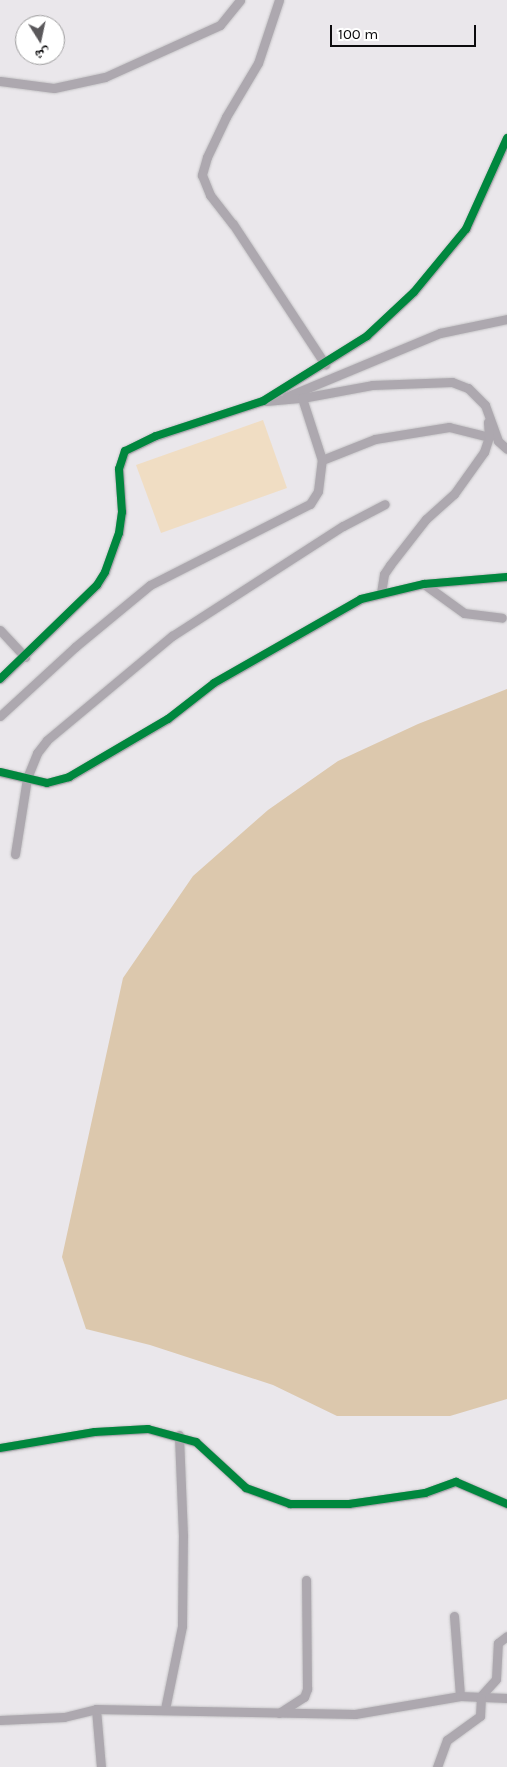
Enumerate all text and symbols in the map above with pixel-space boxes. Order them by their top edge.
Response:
north arrow [15,15,65,65]
scale bar [332,15,478,47]
text: 100 m [338,25,378,43]
text: ش [34,45,51,64]

